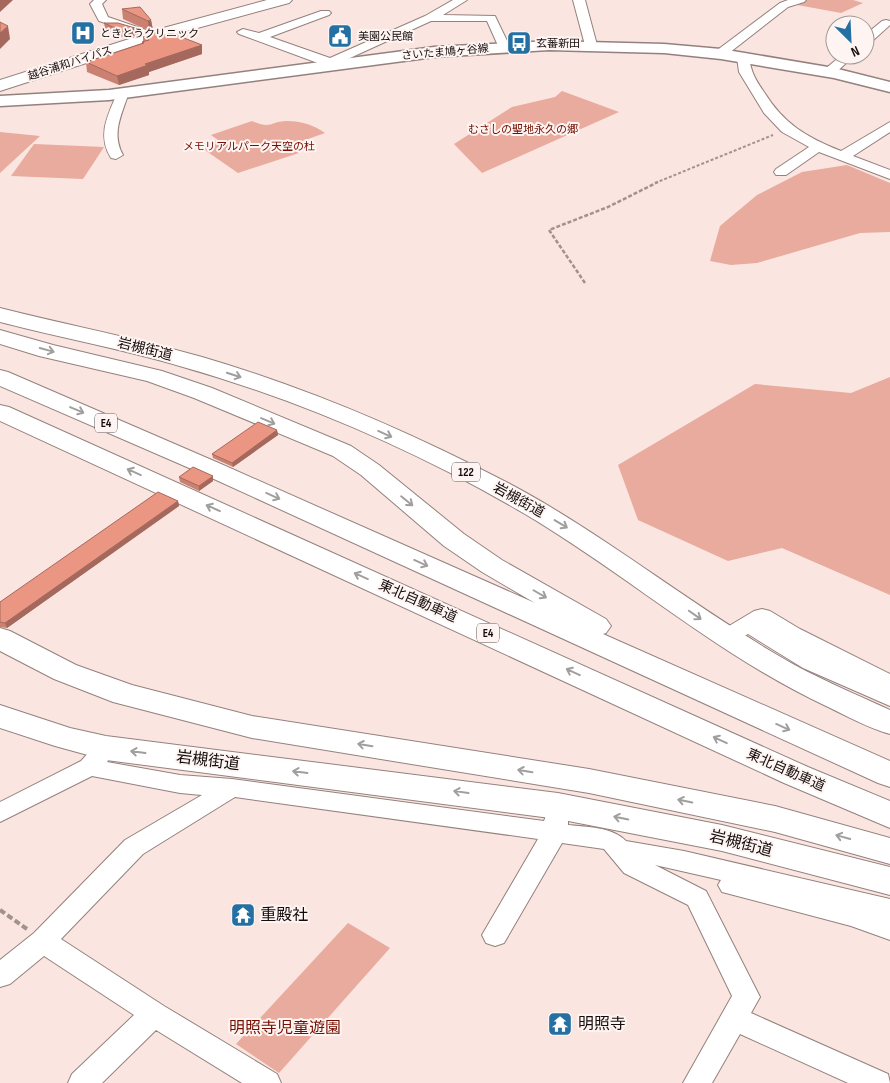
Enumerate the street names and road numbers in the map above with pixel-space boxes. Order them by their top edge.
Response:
street label: さいたま鳩ヶ谷線 [401,42,489,62]
street label: 越谷浦和バイパス [26,43,114,83]
street label: 岩槻街道 [116,334,174,364]
road number: E4 [95,413,117,432]
road number: 122 [452,462,480,482]
street label: 岩槻街道 [490,479,548,521]
street label: 東北自動車道 [376,576,460,626]
road number: E4 [477,624,499,642]
street label: 東北自動車道 [744,745,828,795]
street label: 岩槻街道 [175,748,241,774]
street label: 岩槻街道 [708,827,774,861]

